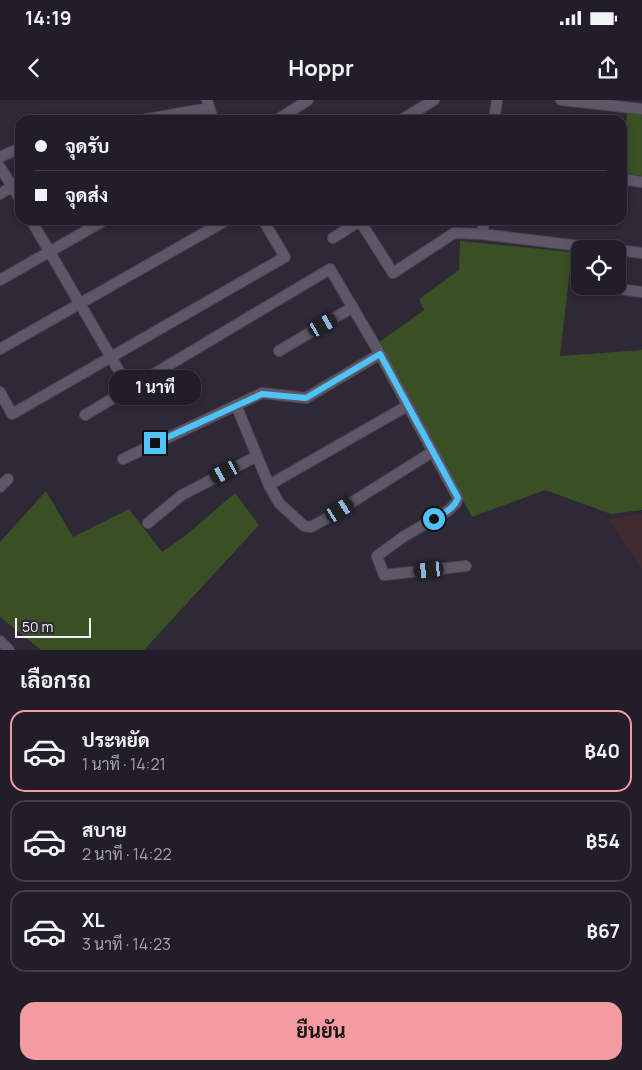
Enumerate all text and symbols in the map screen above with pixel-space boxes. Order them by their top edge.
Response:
text: 14:19 [25,5,72,31]
text: Hoppr [288,53,354,83]
icon: back [20,54,48,82]
icon: share [594,54,622,82]
text: จุดรับ [65,133,109,159]
text: จุดส่ง [65,182,108,208]
map controls [571,240,626,295]
button: locate [571,240,626,295]
car [306,311,339,339]
callout: 1 นาที [109,370,201,406]
text: 1 นาที [135,376,175,398]
route end [144,432,166,454]
car [208,458,241,486]
car [323,496,356,524]
route start [423,508,445,530]
car [413,561,444,579]
scale bar [15,615,91,638]
text: 50 m [22,617,53,636]
text: เลือกรถ [20,665,91,695]
text: ประหยัด [82,727,150,753]
icon: car [22,729,67,774]
text: ฿40 [584,738,620,764]
text: 1 นาที · 14:21 [82,753,166,775]
text: สบาย [82,817,127,843]
icon: car [22,819,67,864]
text: ฿54 [586,828,620,854]
text: 2 นาที · 14:22 [82,843,172,865]
text: XL [82,907,105,933]
icon: car [22,909,67,954]
text: ฿67 [587,918,620,944]
text: 3 นาที · 14:23 [82,933,171,955]
button: ยืนยัน [20,1002,622,1060]

